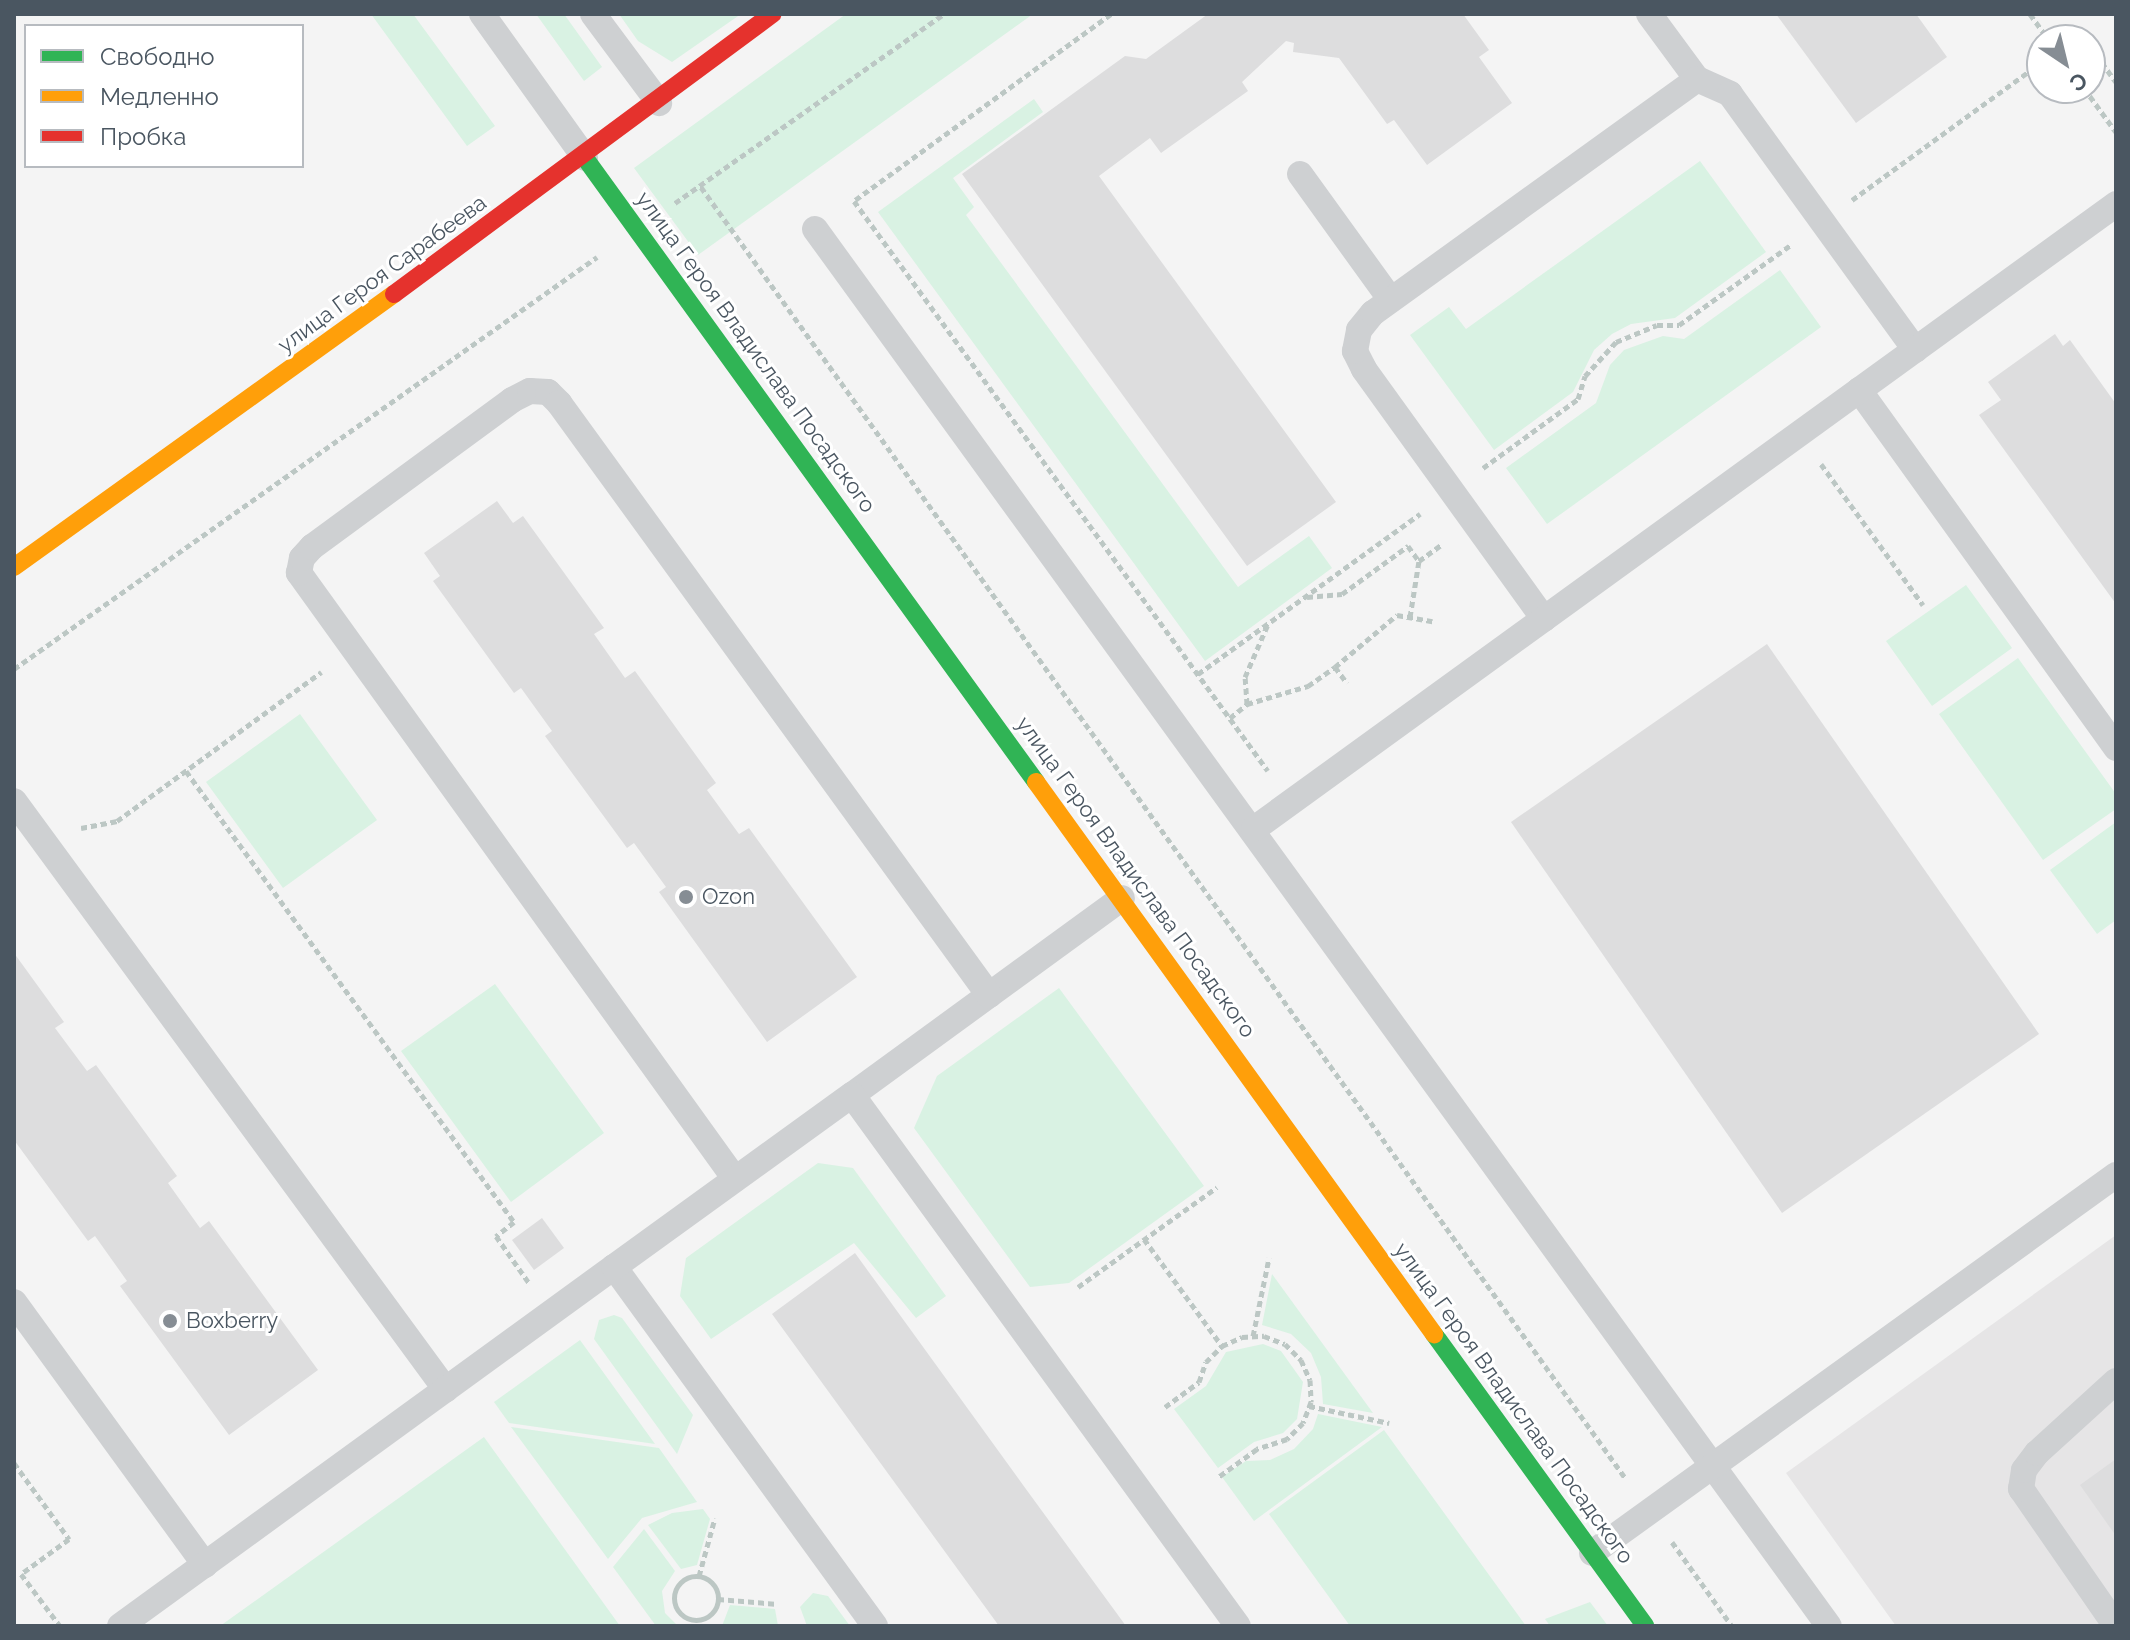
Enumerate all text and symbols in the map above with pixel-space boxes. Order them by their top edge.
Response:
legend [24,24,304,168]
north arrow [2026,24,2106,104]
text: Свободно [100,42,215,71]
text: С [2065,67,2092,97]
text: Медленно [100,82,219,111]
text: Пробка [100,122,186,151]
street label: улица Героя Владислава Посадского [631,186,881,518]
street label: улица Героя Сарабеева [273,189,491,359]
street label: улица Героя Владислава Посадского [1011,711,1261,1043]
place label: Ozon [702,884,755,910]
marker: Ozon [677,888,695,906]
street label: улица Героя Владислава Посадского [1389,1237,1639,1569]
place label: Boxberry [186,1308,278,1334]
marker: Boxberry [161,1312,179,1330]

